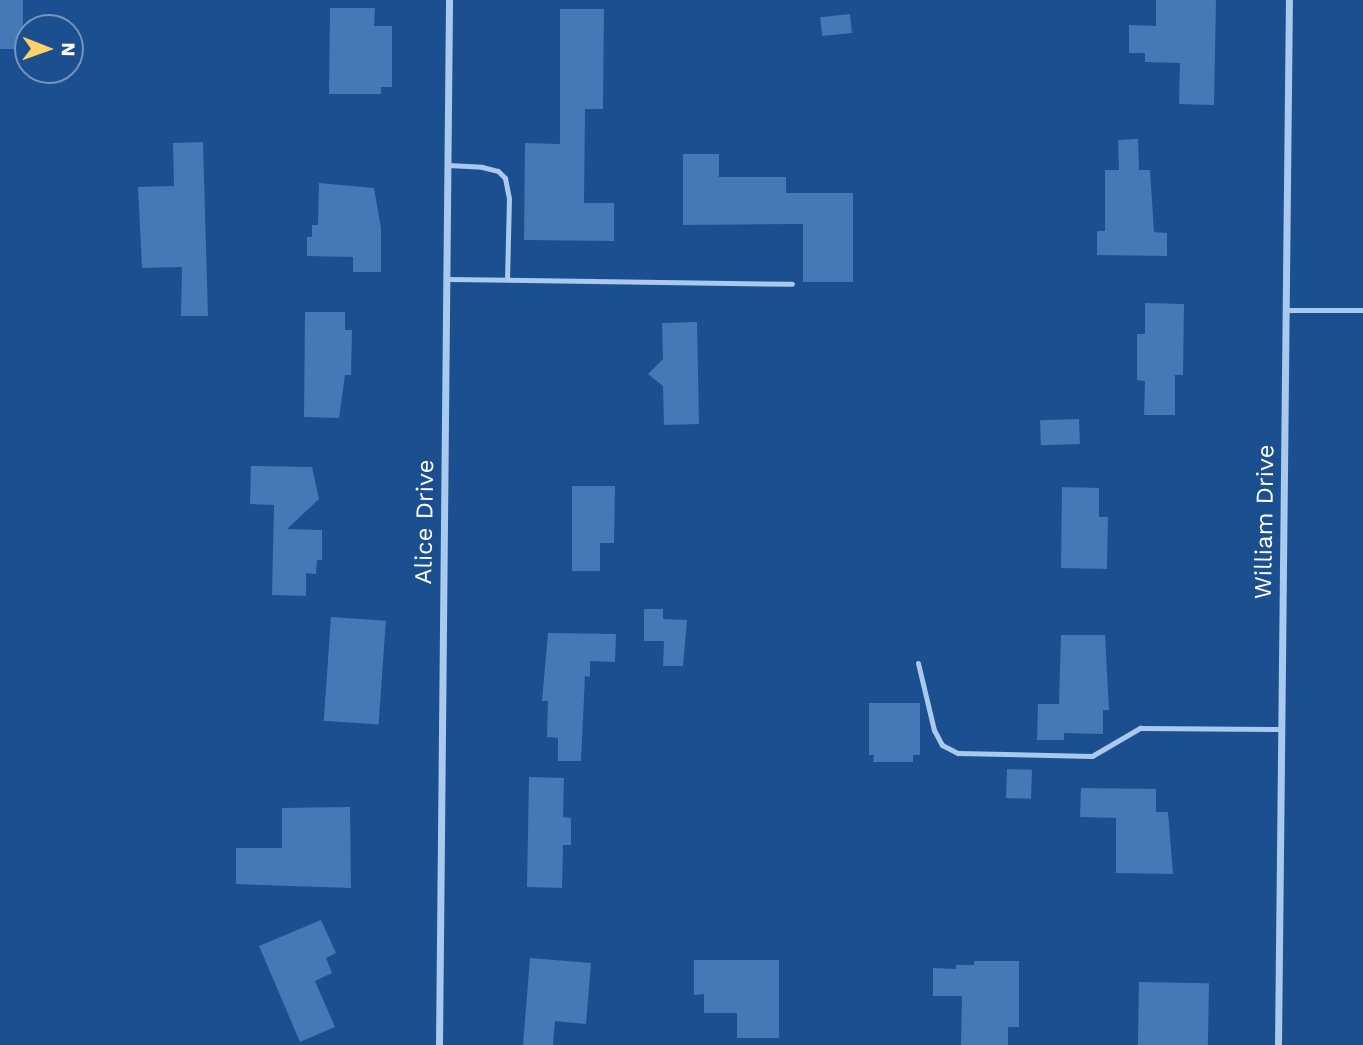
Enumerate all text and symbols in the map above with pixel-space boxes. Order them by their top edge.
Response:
north arrow [14,14,84,84]
text: N [57,42,80,57]
street label: William Drive [1249,444,1281,600]
street label: Alice Drive [410,459,440,585]

